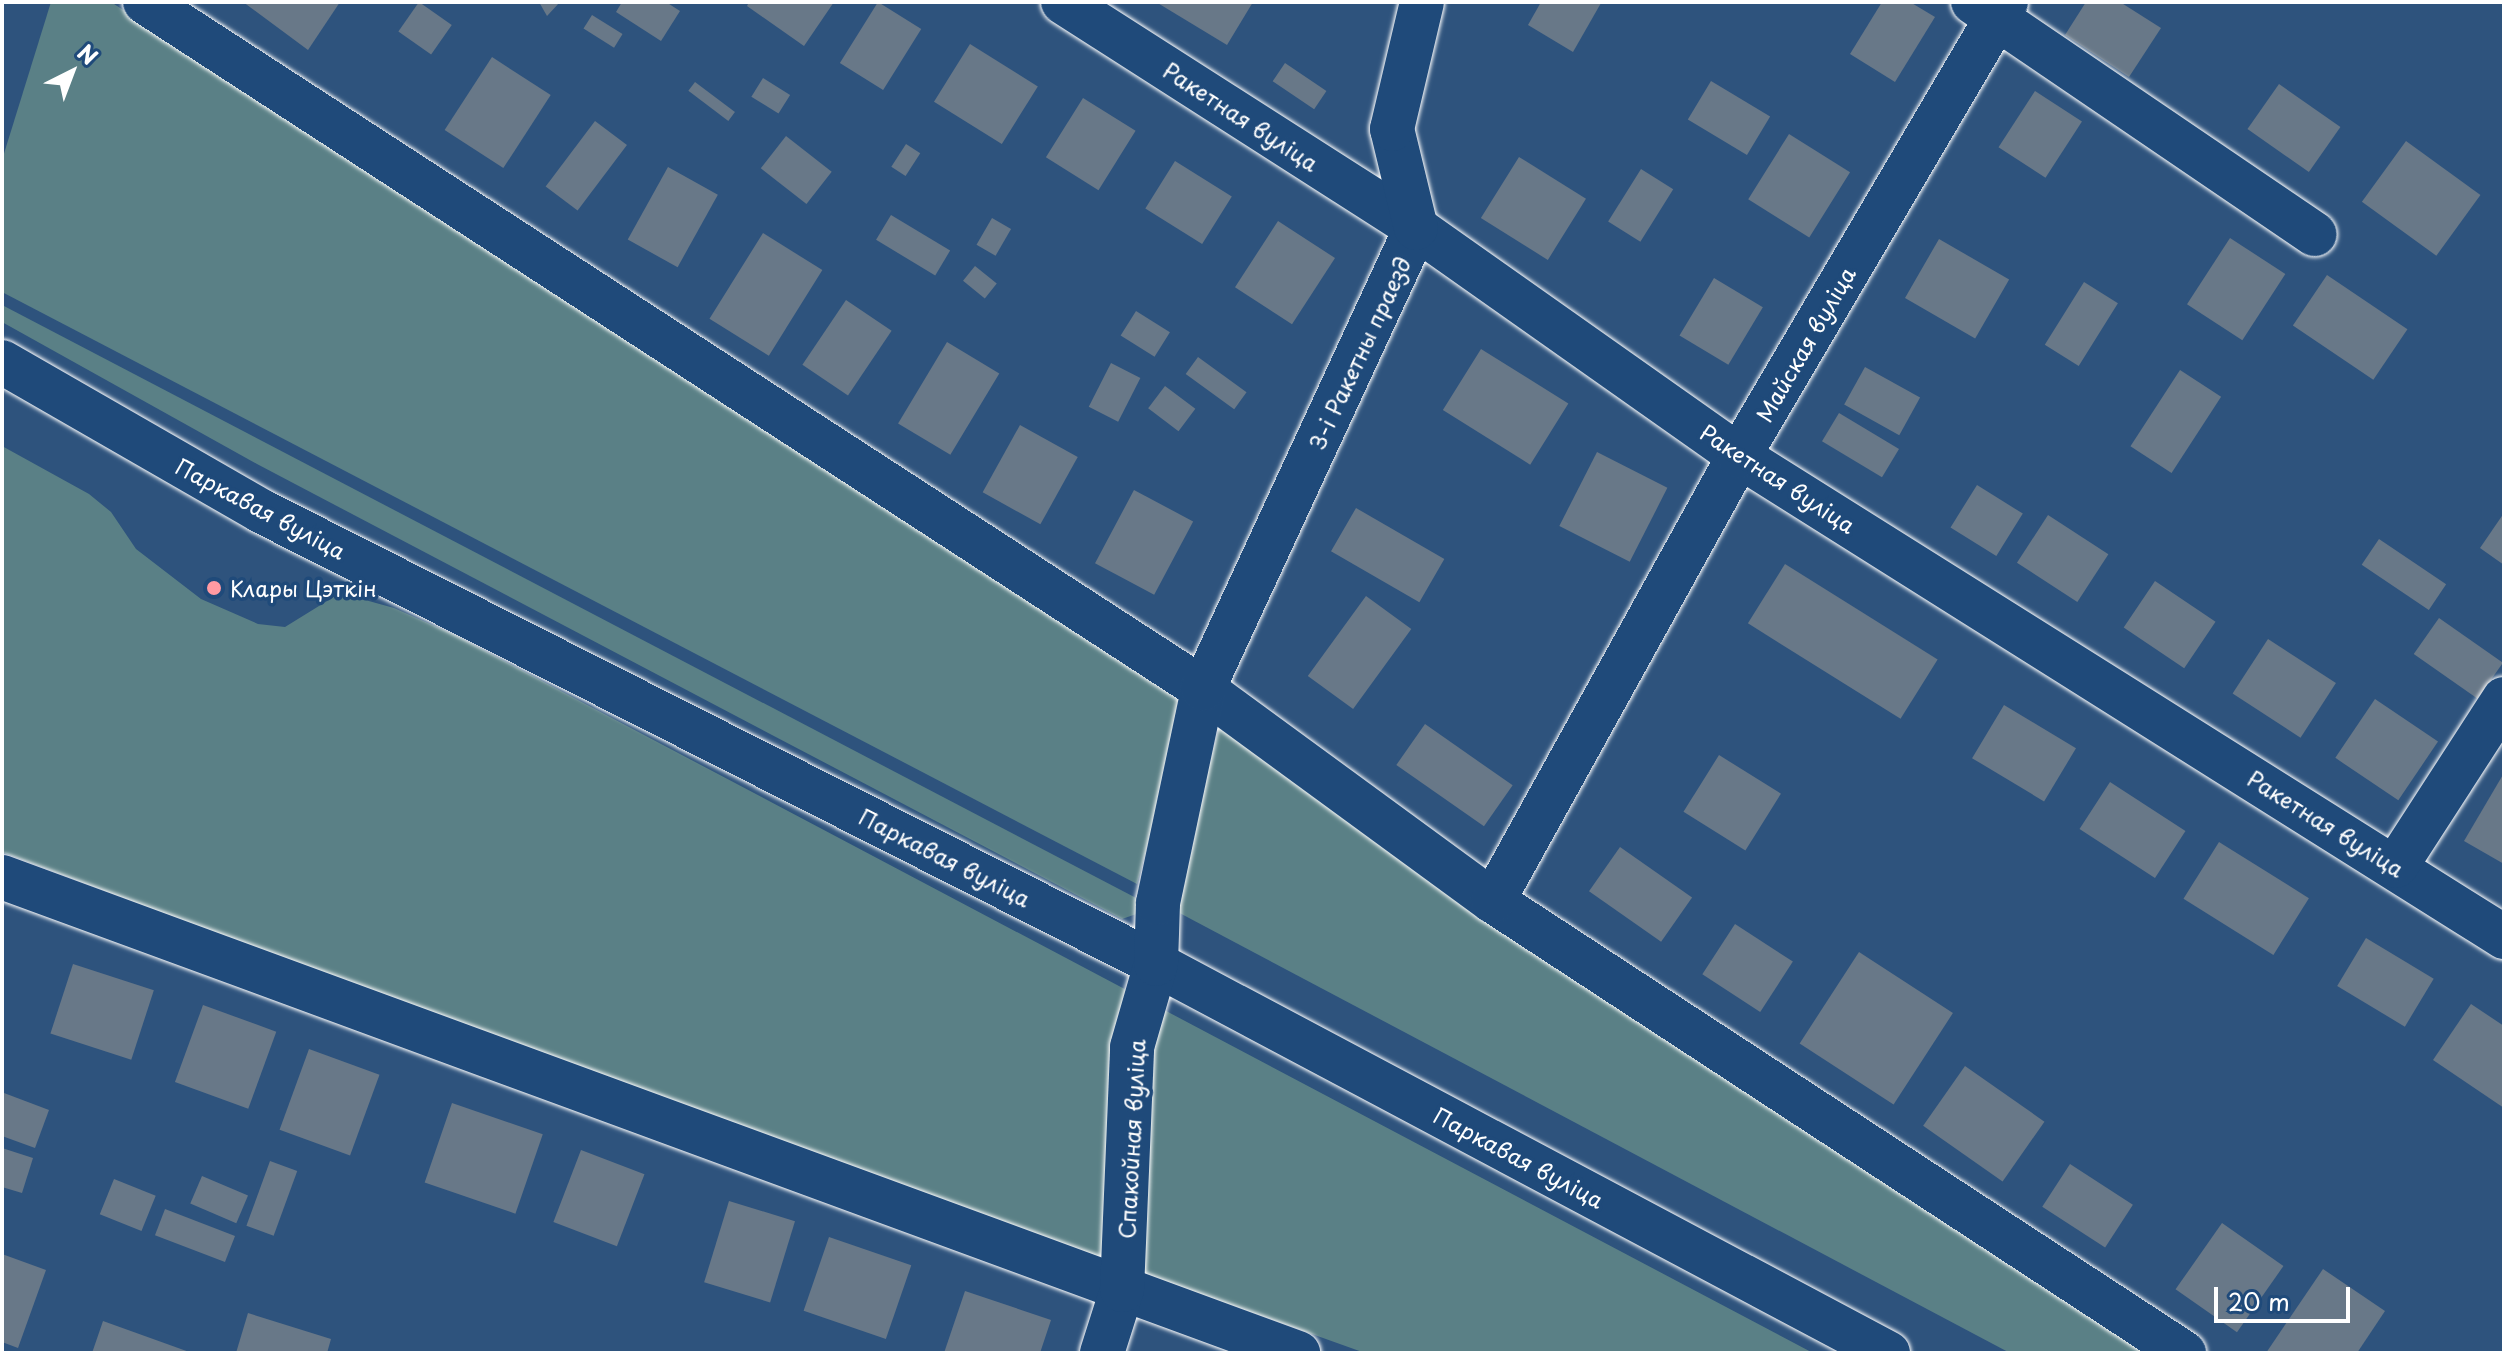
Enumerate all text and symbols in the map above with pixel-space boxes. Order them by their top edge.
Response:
north arrow [32,32,112,112]
text: N [71,36,106,72]
street label: Ракетная вуліца [1158,56,1324,176]
street label: 3-і Ракетны праезд [1302,251,1416,455]
street label: Майская вуліца [1750,261,1860,427]
street label: Ракетная вуліца [1695,418,1861,538]
street label: Паркавая вуліца [171,452,351,564]
place label: Клары Цэткін [230,575,377,601]
marker: Клары Цэткін [205,579,223,597]
street label: Ракетная вуліца [2242,764,2410,882]
street label: Паркавая вуліца [855,802,1035,912]
street label: Спакойная вуліца [1113,1038,1149,1240]
street label: Паркавая вуліца [1429,1101,1609,1213]
scale bar [2218,1271,2354,1321]
text: 20 m [2228,1283,2290,1319]

